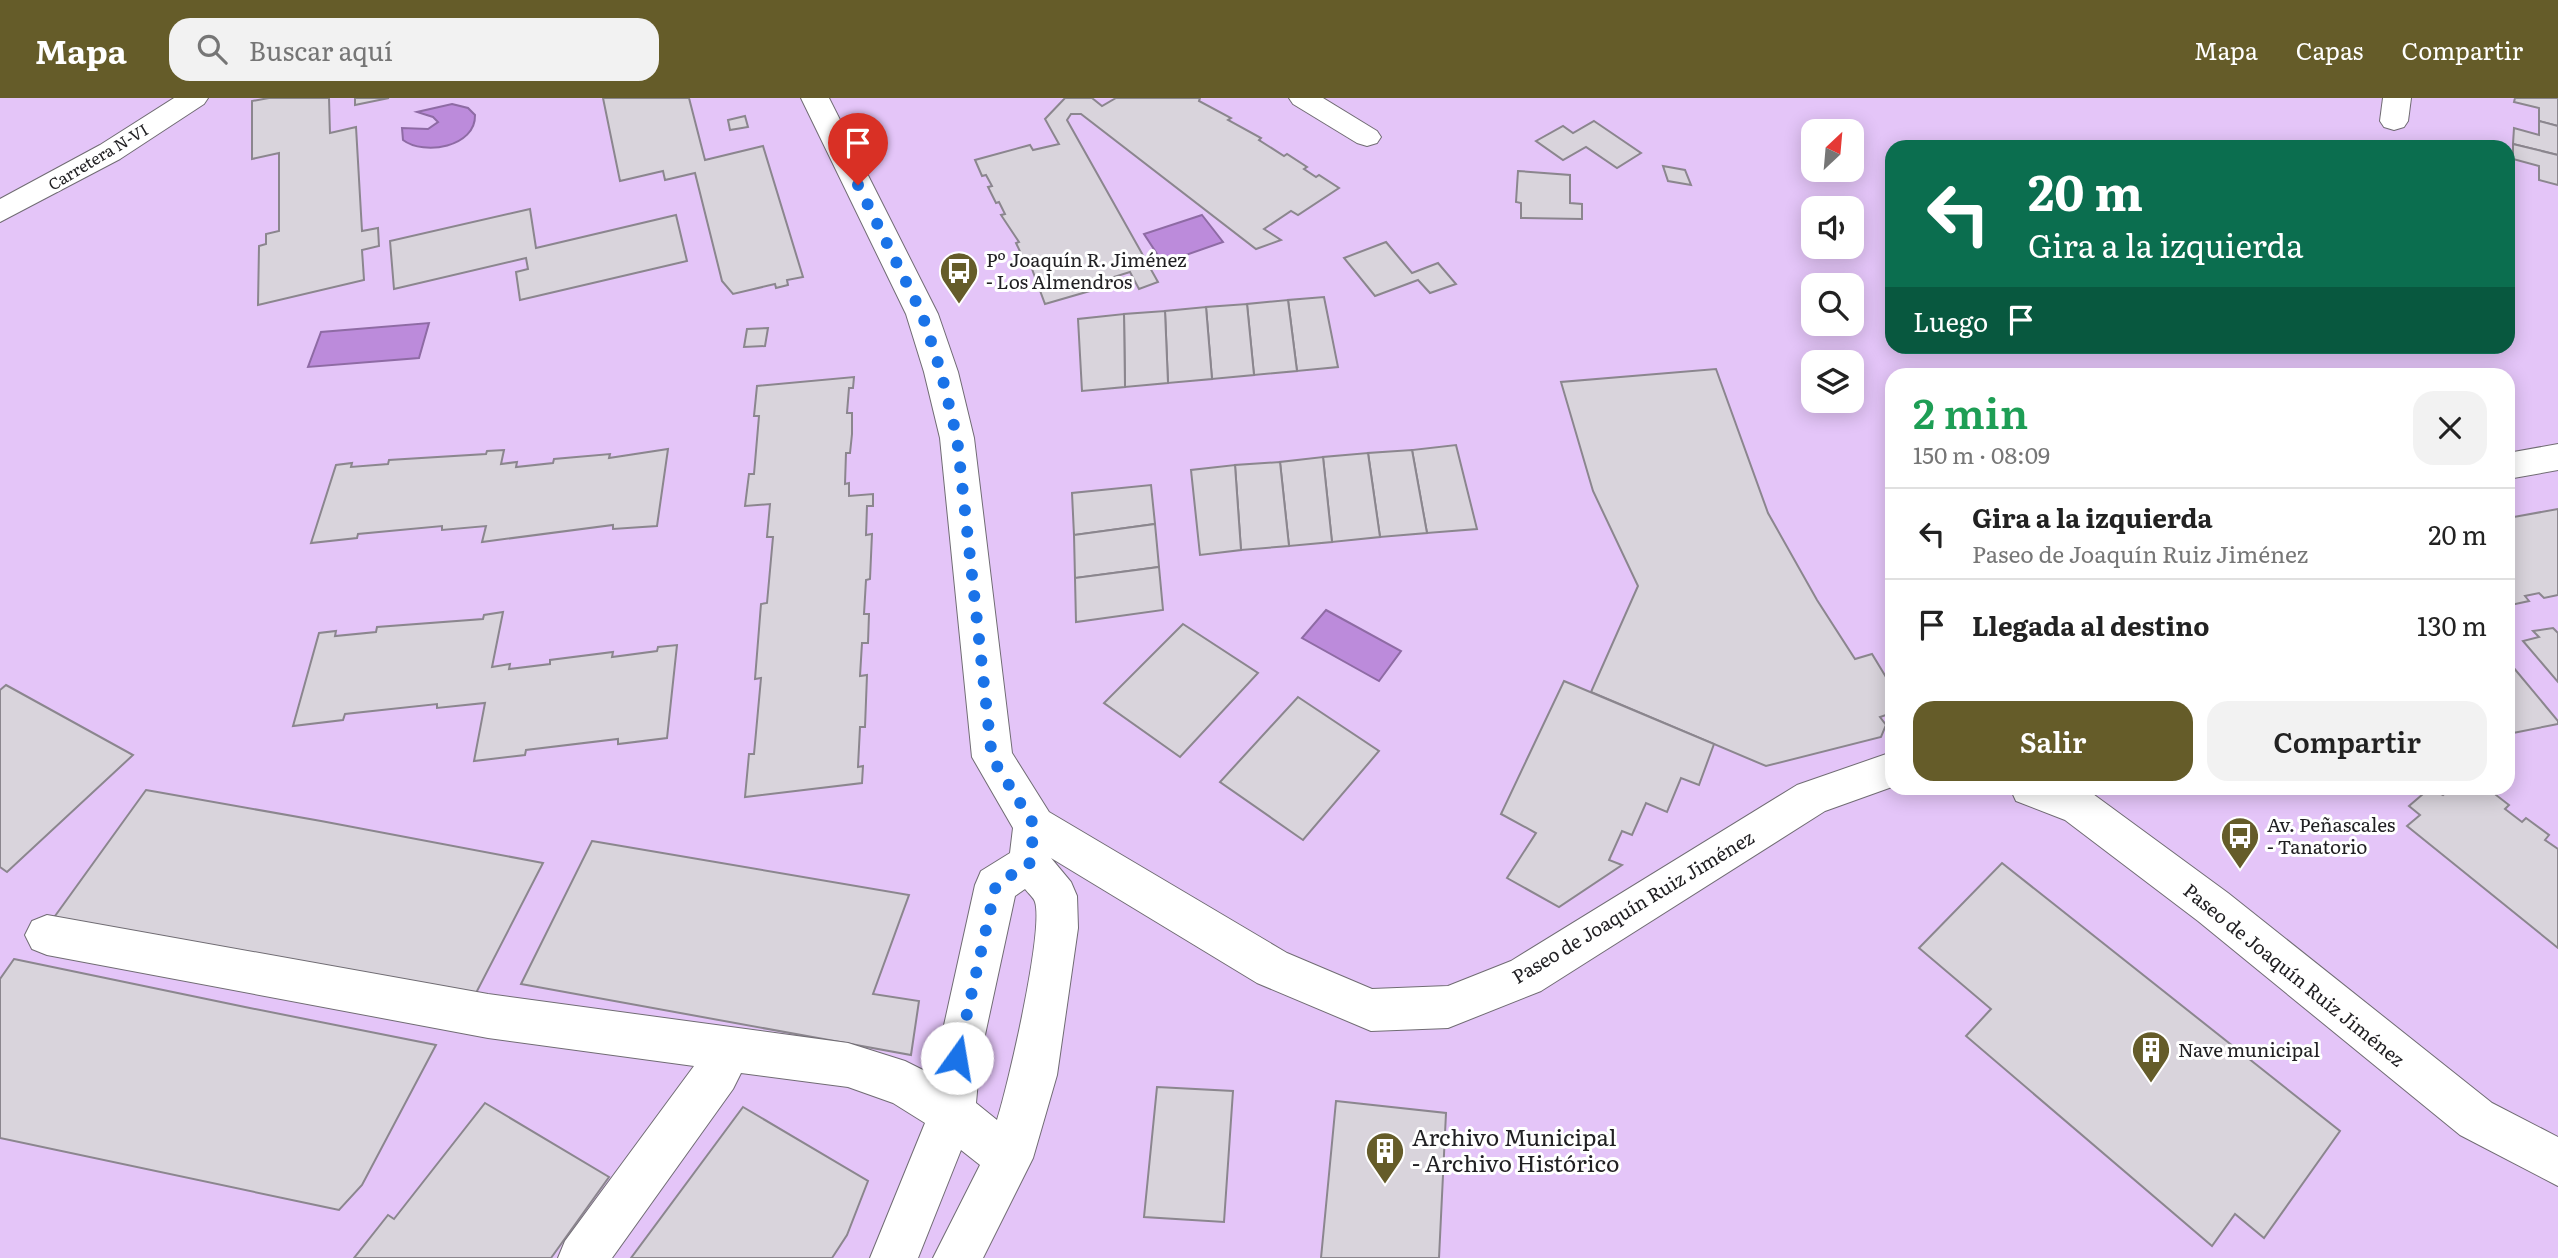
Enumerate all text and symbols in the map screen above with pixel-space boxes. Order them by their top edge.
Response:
search box [169,18,659,81]
text: Mapa [35,25,127,74]
icon: search [193,30,231,68]
text: Buscar aquí [249,30,393,69]
text: Mapa [2194,32,2258,67]
text: Capas [2296,32,2363,67]
text: Compartir [2401,32,2523,67]
pin [828,113,888,185]
street label: Carretera N-VI [43,117,152,196]
north arrow [1801,119,1864,182]
map controls [1801,119,1864,413]
icon: arrive [839,124,877,162]
text: 20 m [2028,153,2143,226]
icon: left [1913,168,2004,259]
button: sound [1801,196,1864,259]
text: Gira a la izquierda [2028,220,2303,268]
place label: Pº Joaquín R. Jiménez - Los Almendros [986,245,1187,295]
bus stop icon: Pº Joaquín R. Jiménez - Los Almendros [938,250,980,305]
button: search [1801,273,1864,336]
text: Luego [1913,301,1988,340]
icon: arrive [2002,301,2040,339]
button: layers [1801,350,1864,413]
text: 2 min [1913,380,2028,442]
button: close [2413,391,2487,465]
text: 150 m · 08:09 [1913,437,2050,471]
text: Gira a la izquierda [1972,497,2213,536]
text: 20 m [2428,514,2487,553]
icon: left [1913,515,1951,553]
text: Paseo de Joaquín Ruiz Jiménez [1972,536,2308,570]
text: Llegada al destino [1972,605,2209,644]
text: 130 m [2417,605,2487,644]
icon: arrive [1913,606,1951,644]
button: Salir [1913,701,2193,781]
button: Compartir [2207,701,2487,781]
place label: Av. Peñascales - Tanatorio [2267,810,2396,860]
bus stop icon: Av. Peñascales - Tanatorio [2219,815,2261,870]
street label: Paseo de Joaquín Ruiz Jiménez [1506,823,1759,990]
street label: Paseo de Joaquín Ruiz Jiménez [2178,876,2411,1072]
position arrow [920,1021,994,1095]
building icon: Nave municipal [2130,1029,2172,1084]
place label: Nave municipal [2178,1035,2320,1063]
place label: Archivo Municipal - Archivo Histórico [1412,1119,1619,1179]
building icon: Archivo Municipal - Archivo Histórico [1364,1130,1406,1185]

